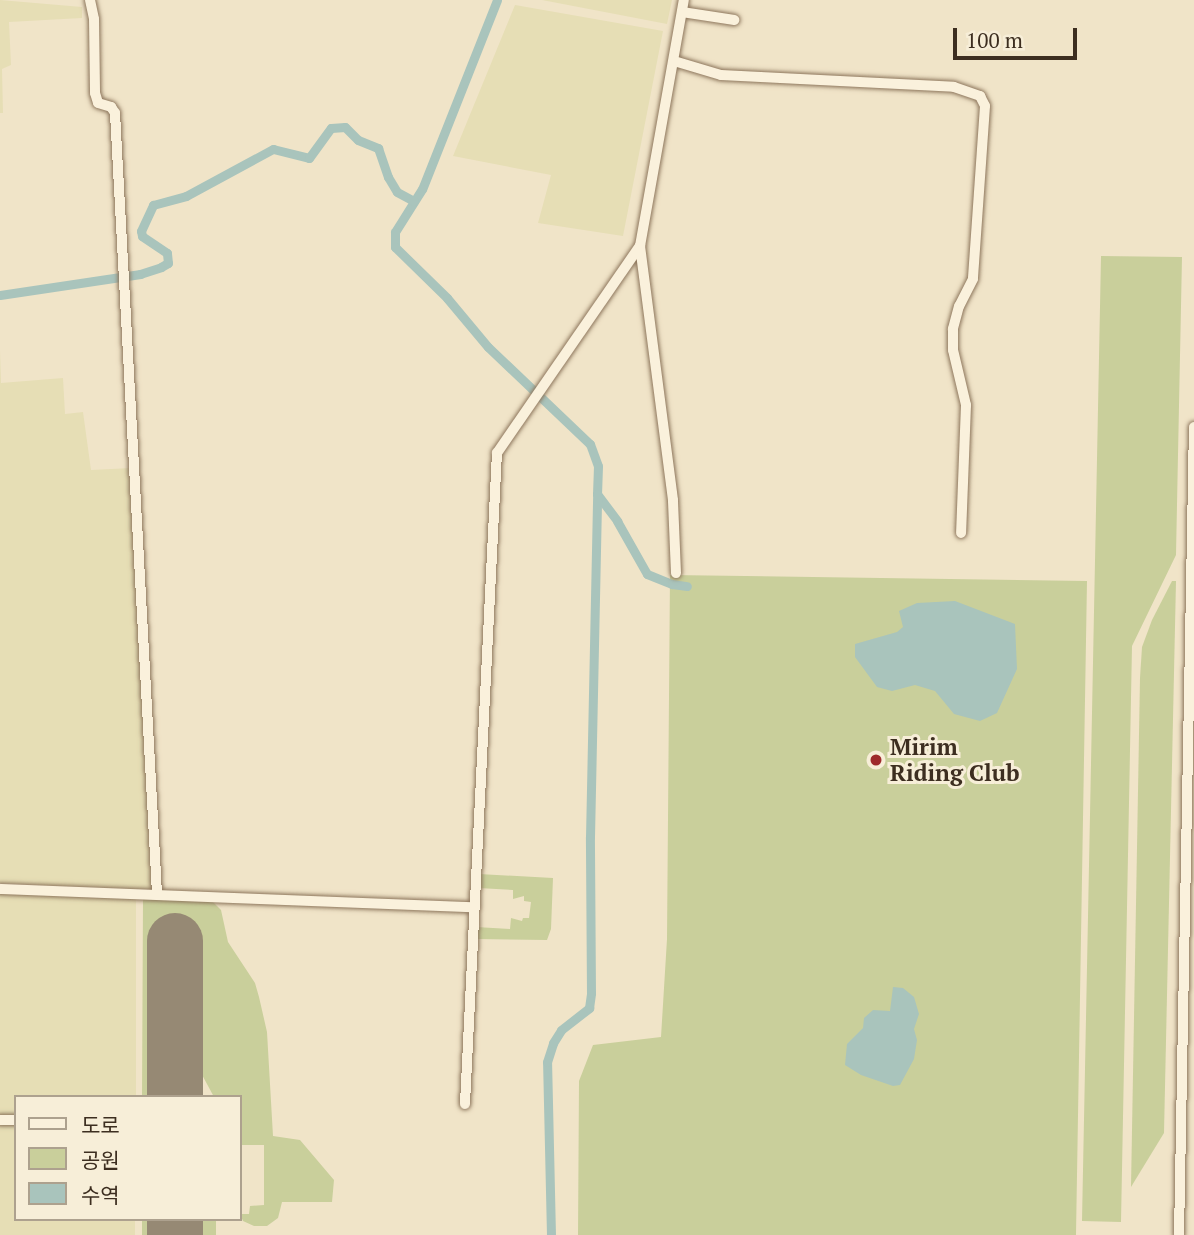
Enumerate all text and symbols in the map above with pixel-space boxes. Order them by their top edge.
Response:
scale bar [956,14,1080,58]
text: 100 m [966,26,1023,54]
place label: Mirim Riding Club [890,733,1020,787]
marker: Mirim Riding Club [868,752,884,768]
legend [14,1095,242,1221]
text: 도로 [81,1111,120,1139]
text: 공원 [81,1146,120,1174]
text: 수역 [81,1181,120,1209]

